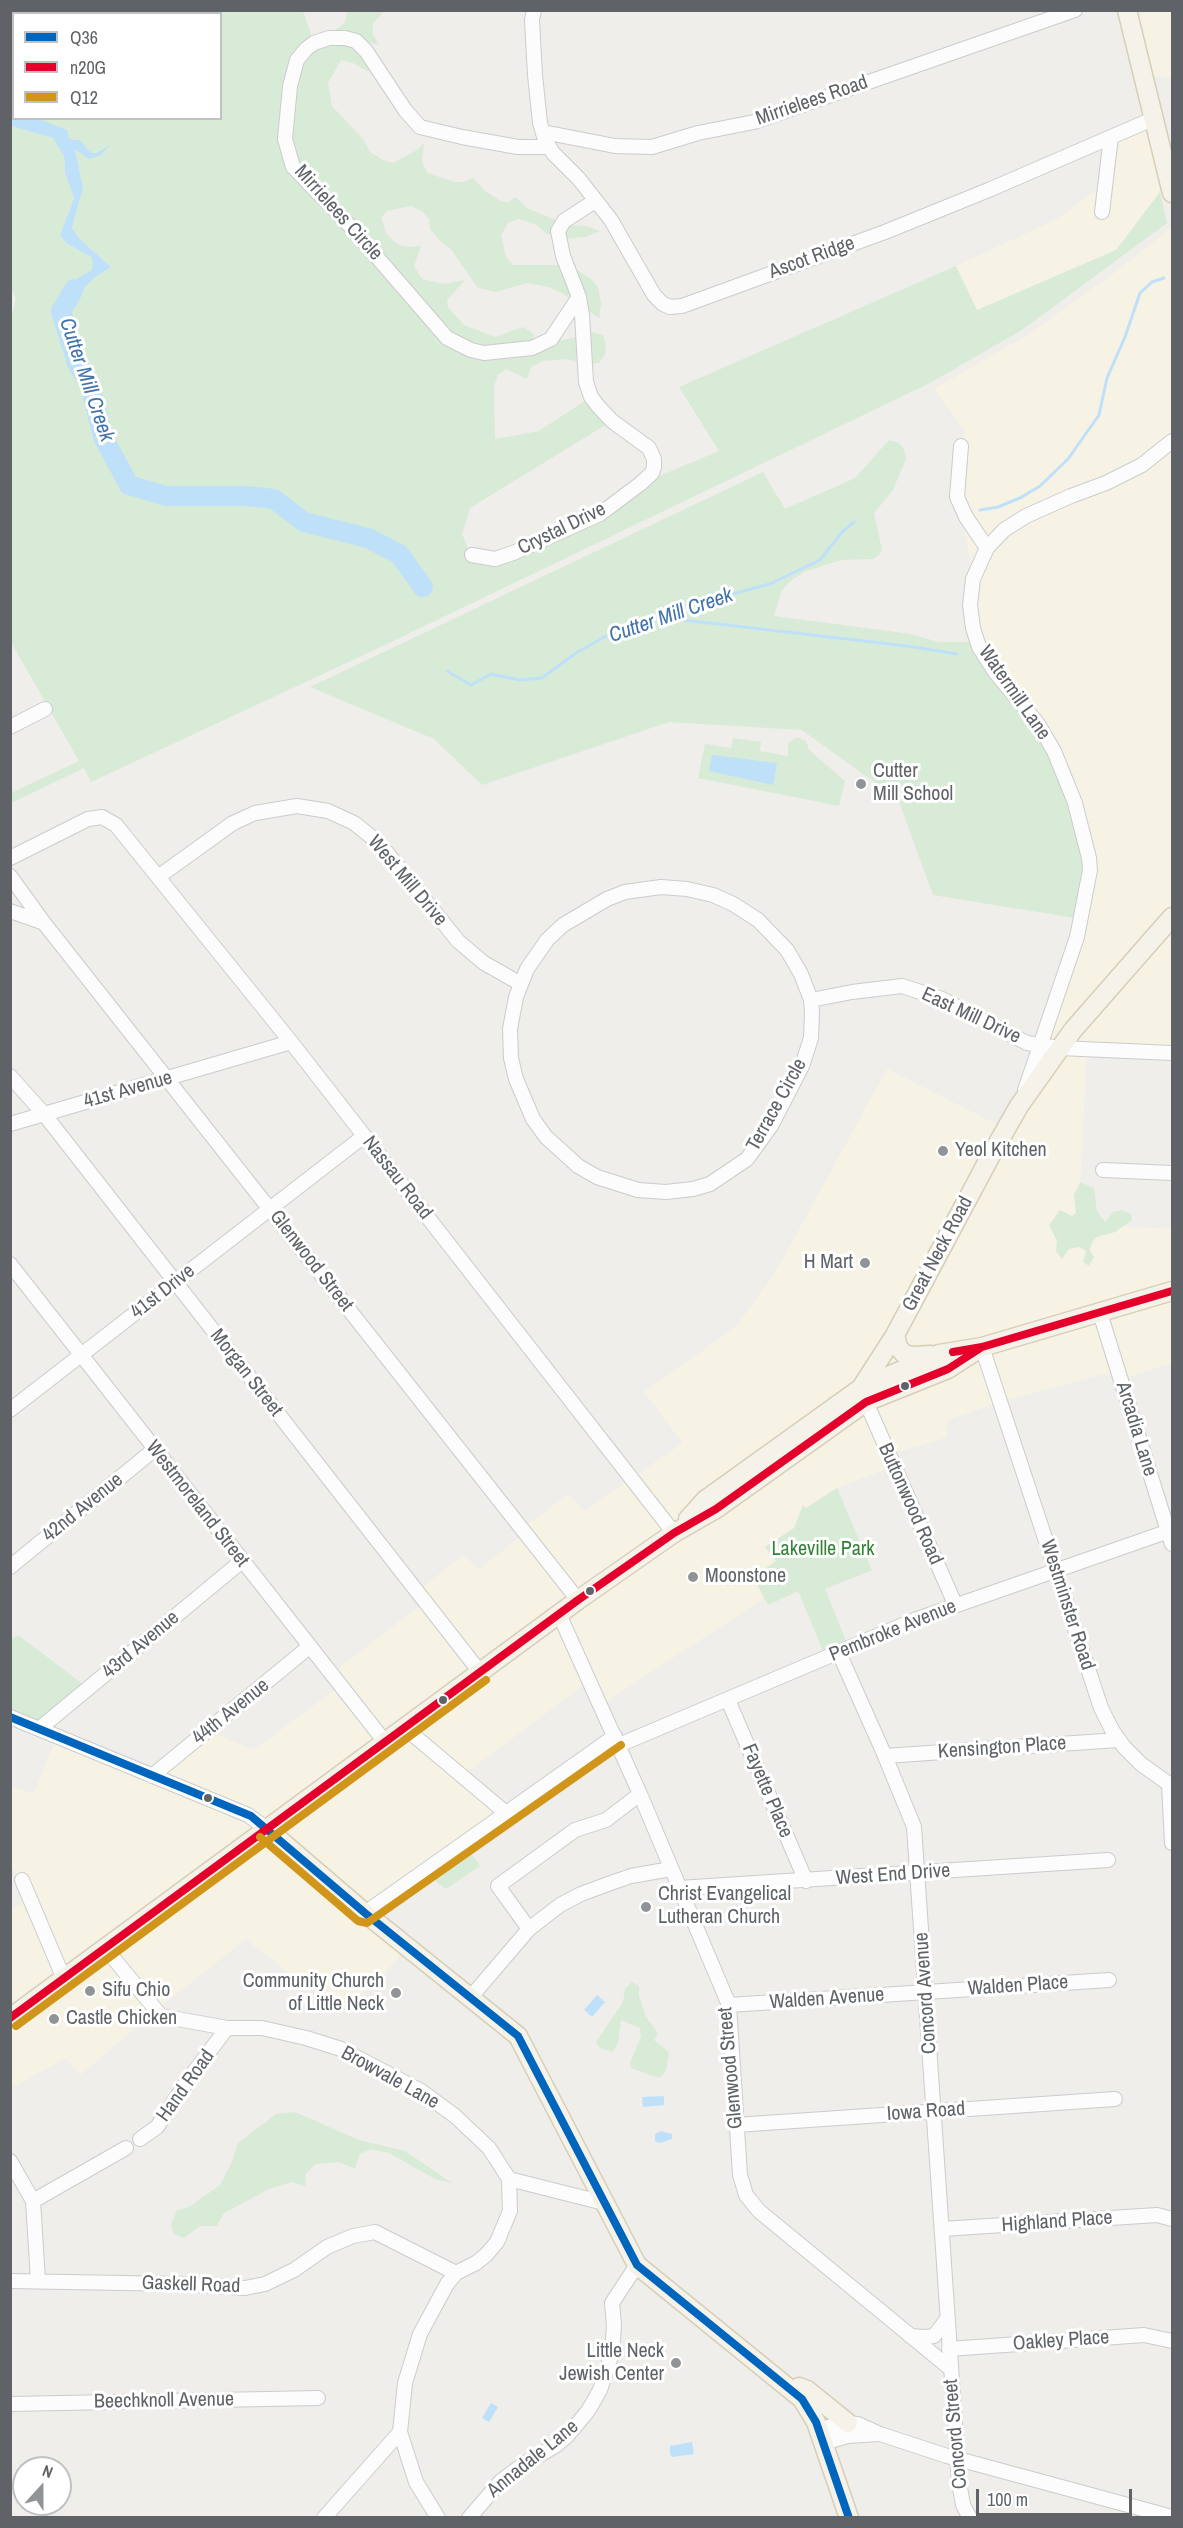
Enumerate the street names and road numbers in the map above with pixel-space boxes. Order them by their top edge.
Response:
street label: Mirrielees Road [753,71,871,131]
street label: Mirrielees Circle [289,160,387,266]
street label: Ascot Ridge [766,231,858,285]
street label: Crystal Drive [514,497,610,561]
street label: Watermill Lane [973,641,1055,745]
street label: West Mill Drive [362,831,452,931]
street label: East Mill Drive [918,983,1024,1049]
street label: Terrace Circle [742,1055,812,1155]
street label: 41st Avenue [81,1066,175,1114]
street label: Nassau Road [357,1131,437,1225]
street label: Great Neck Road [898,1192,978,1316]
street label: Glenwood Street [264,1205,358,1317]
street label: 41st Drive [126,1260,200,1324]
street label: Morgan Street [205,1325,287,1421]
street label: Arcadia Lane [1110,1379,1162,1479]
street label: Westmoreland Street [140,1436,254,1572]
street label: Buttonwood Road [873,1440,947,1568]
street label: 42nd Avenue [38,1468,128,1548]
street label: Westminster Road [1035,1537,1099,1673]
street label: Pembroke Avenue [826,1595,960,1667]
street label: 43rd Avenue [98,1606,184,1684]
street label: 44th Avenue [188,1674,274,1750]
street label: Kensington Place [937,1732,1067,1764]
street label: Fayette Place [737,1741,797,1841]
street label: West End Drive [835,1859,951,1891]
street label: Concord Avenue [910,1931,942,2055]
street label: Walden Place [967,1971,1069,2001]
street label: Walden Avenue [769,1983,885,2015]
street label: Glenwood Street [714,2006,748,2130]
street label: Browvale Lane [337,2041,443,2115]
street label: Hand Road [152,2045,220,2127]
street label: Iowa Road [886,2097,966,2127]
street label: Highland Place [1001,2206,1113,2238]
street label: Gaskell Road [141,2271,241,2299]
street label: Oakley Place [1012,2326,1110,2356]
street label: Concord Street [939,2378,973,2490]
street label: Beechknoll Avenue [94,2388,234,2414]
street label: Annadale Lane [483,2415,583,2503]

